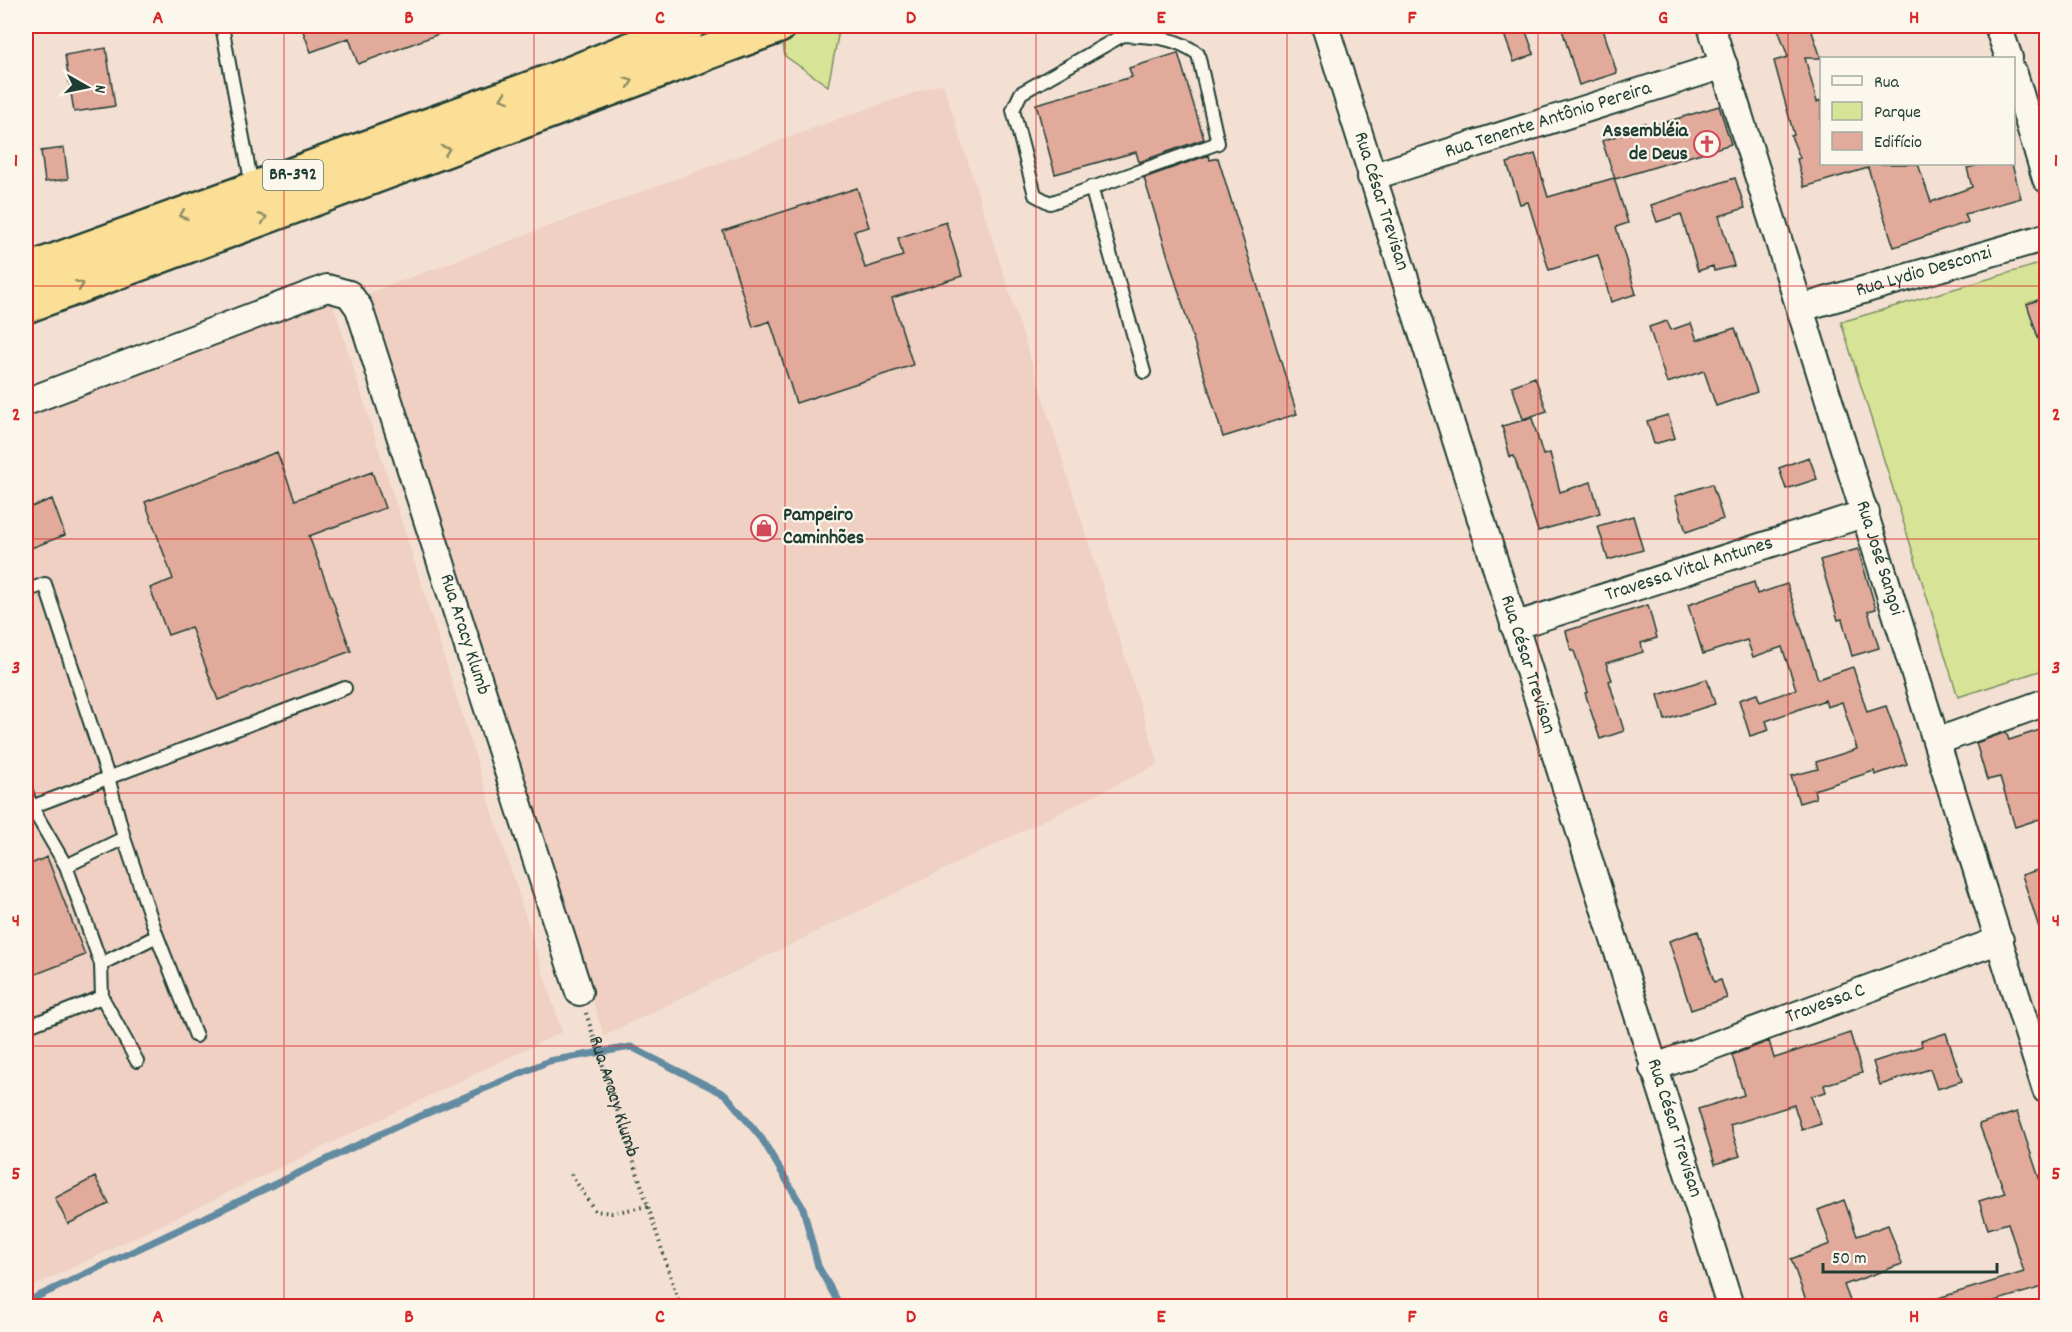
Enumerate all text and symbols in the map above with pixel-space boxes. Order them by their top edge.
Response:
text: A [153,5,164,33]
text: B [404,5,414,33]
text: C [655,5,665,33]
text: D [906,5,917,33]
text: E [1156,5,1166,33]
text: F [1408,5,1418,33]
text: G [1658,5,1668,33]
text: H [1909,5,1919,33]
north arrow [57,57,117,117]
legend [1820,57,2015,165]
text: Rua [1874,71,1900,96]
street label: Rua Tenente Antônio Pereira [1442,75,1655,167]
one-way arrow [623,77,634,89]
text: N [87,83,111,95]
one-way arrow [499,91,510,103]
text: Parque [1874,101,1921,126]
place label: Assembléia de Deus [1603,118,1689,169]
street label: Rua César Trevisan [1345,129,1416,274]
church icon: Assembléia de Deus [1692,129,1722,159]
text: Edifício [1874,131,1922,156]
one-way arrow [440,144,451,157]
text: 1 [14,148,18,176]
text: 1 [2054,148,2058,176]
road number: BR-392 [263,160,323,190]
one-way arrow [178,207,189,220]
one-way arrow [257,212,268,225]
street label: Rua Lydio Desconzi [1853,239,1996,305]
one-way arrow [75,280,85,293]
text: 2 [12,402,20,430]
text: 2 [2052,402,2060,430]
street label: Rua José Sangoi [1847,497,1910,620]
place label: Pampeiro Caminhões [783,502,864,553]
shop icon: Pampeiro Caminhões [749,513,779,543]
street label: Travessa Vital Antunes [1602,530,1777,610]
street label: Rua Aracy Klumb [431,570,497,699]
street label: Rua César Trevisan [1492,592,1562,738]
text: 3 [12,655,20,683]
text: 3 [2052,655,2060,683]
text: 4 [12,908,20,936]
text: 4 [2052,908,2060,936]
street label: Travessa C [1782,977,1869,1032]
street label: Rua Aracy Klumb [580,1033,645,1161]
street label: Rua César Trevisan [1639,1055,1709,1201]
text: 5 [11,1161,21,1189]
text: 5 [2051,1161,2061,1189]
scale bar [1823,1236,1997,1274]
text: 50 m [1832,1247,1867,1272]
text: A [153,1304,164,1332]
text: B [404,1304,414,1332]
text: C [655,1304,665,1332]
text: D [906,1304,917,1332]
text: E [1156,1304,1166,1332]
text: F [1408,1304,1418,1332]
text: G [1658,1304,1668,1332]
text: H [1909,1304,1919,1332]

